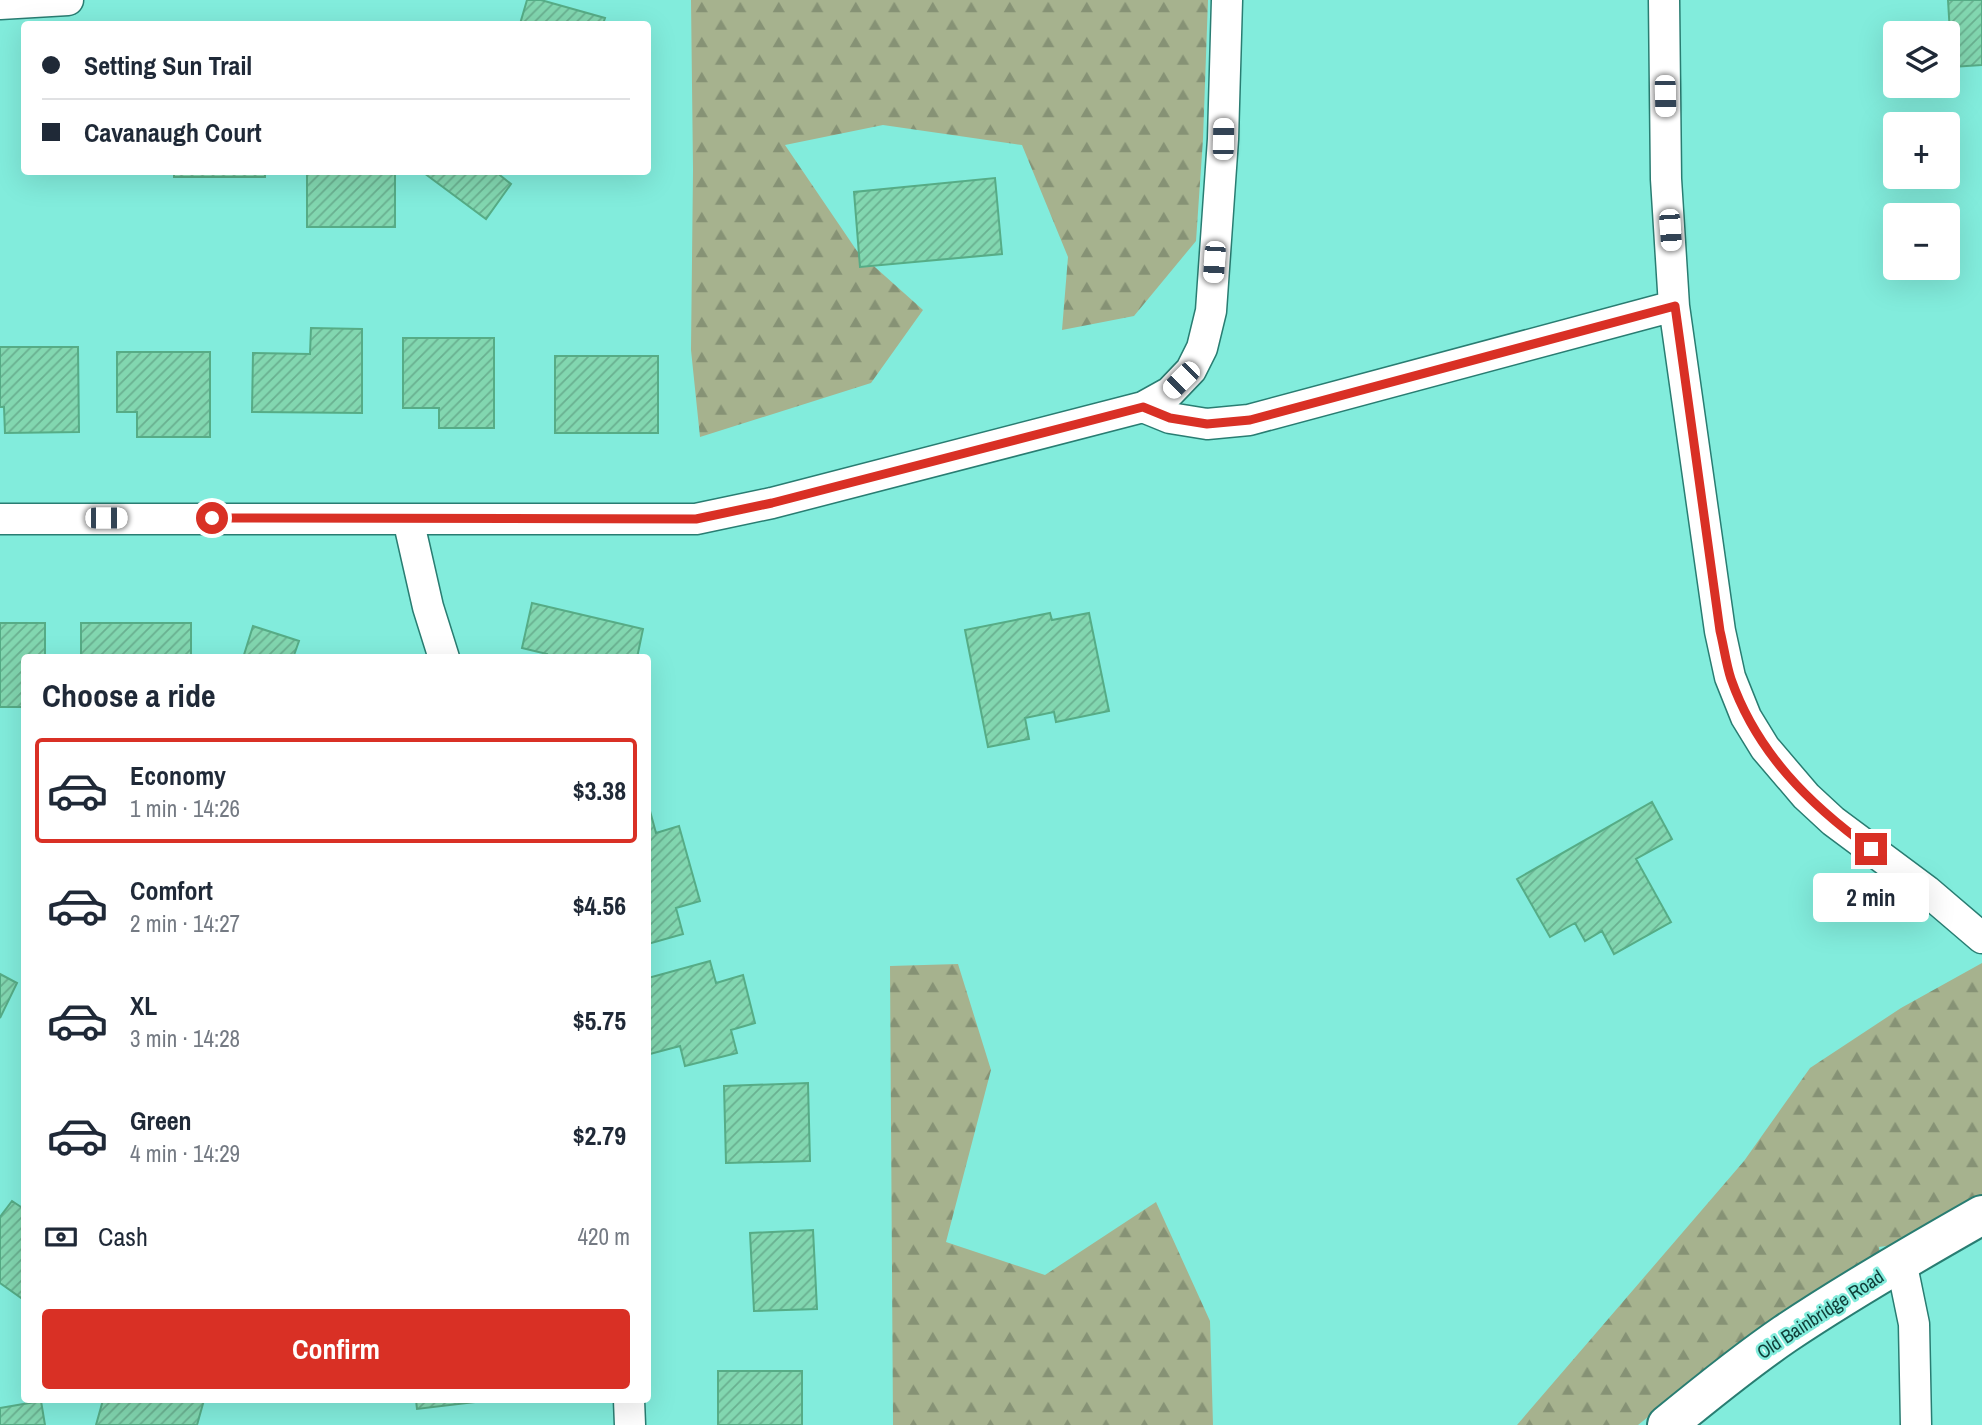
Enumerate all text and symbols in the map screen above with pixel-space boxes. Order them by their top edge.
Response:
map controls [1883,21,1960,280]
button: layers [1883,21,1960,98]
text: Setting Sun Trail [84,48,252,83]
car [1655,75,1676,117]
button: + [1883,112,1960,189]
text: Cavanaugh Court [84,115,262,150]
car [1213,118,1234,160]
button: − [1883,203,1960,280]
car [1659,208,1682,252]
car [1203,240,1226,284]
car [1159,358,1204,402]
route start [196,502,228,534]
car [86,508,128,529]
text: Choose a ride [42,674,216,717]
text: Economy [130,758,226,793]
icon: car [46,759,109,822]
text: $3.38 [573,773,626,808]
text: 1 min · 14:26 [130,793,240,824]
route end [1855,833,1887,865]
text: Comfort [130,873,213,908]
icon: car [46,874,109,937]
callout: 2 min [1813,874,1929,922]
text: 2 min [1846,882,1896,913]
text: $4.56 [573,888,626,923]
text: 2 min · 14:27 [130,908,240,939]
text: XL [130,988,157,1023]
icon: car [46,989,109,1052]
text: $5.75 [573,1003,626,1038]
text: 3 min · 14:28 [130,1023,240,1054]
text: Green [130,1103,192,1138]
icon: car [46,1104,109,1167]
text: $2.79 [573,1118,626,1153]
text: 4 min · 14:29 [130,1138,240,1169]
icon: cash [42,1218,80,1256]
text: Cash [98,1219,148,1254]
text: 420 m [578,1221,630,1252]
street label: Old Bainbridge Road [1752,1263,1888,1365]
button: Confirm [42,1309,630,1389]

